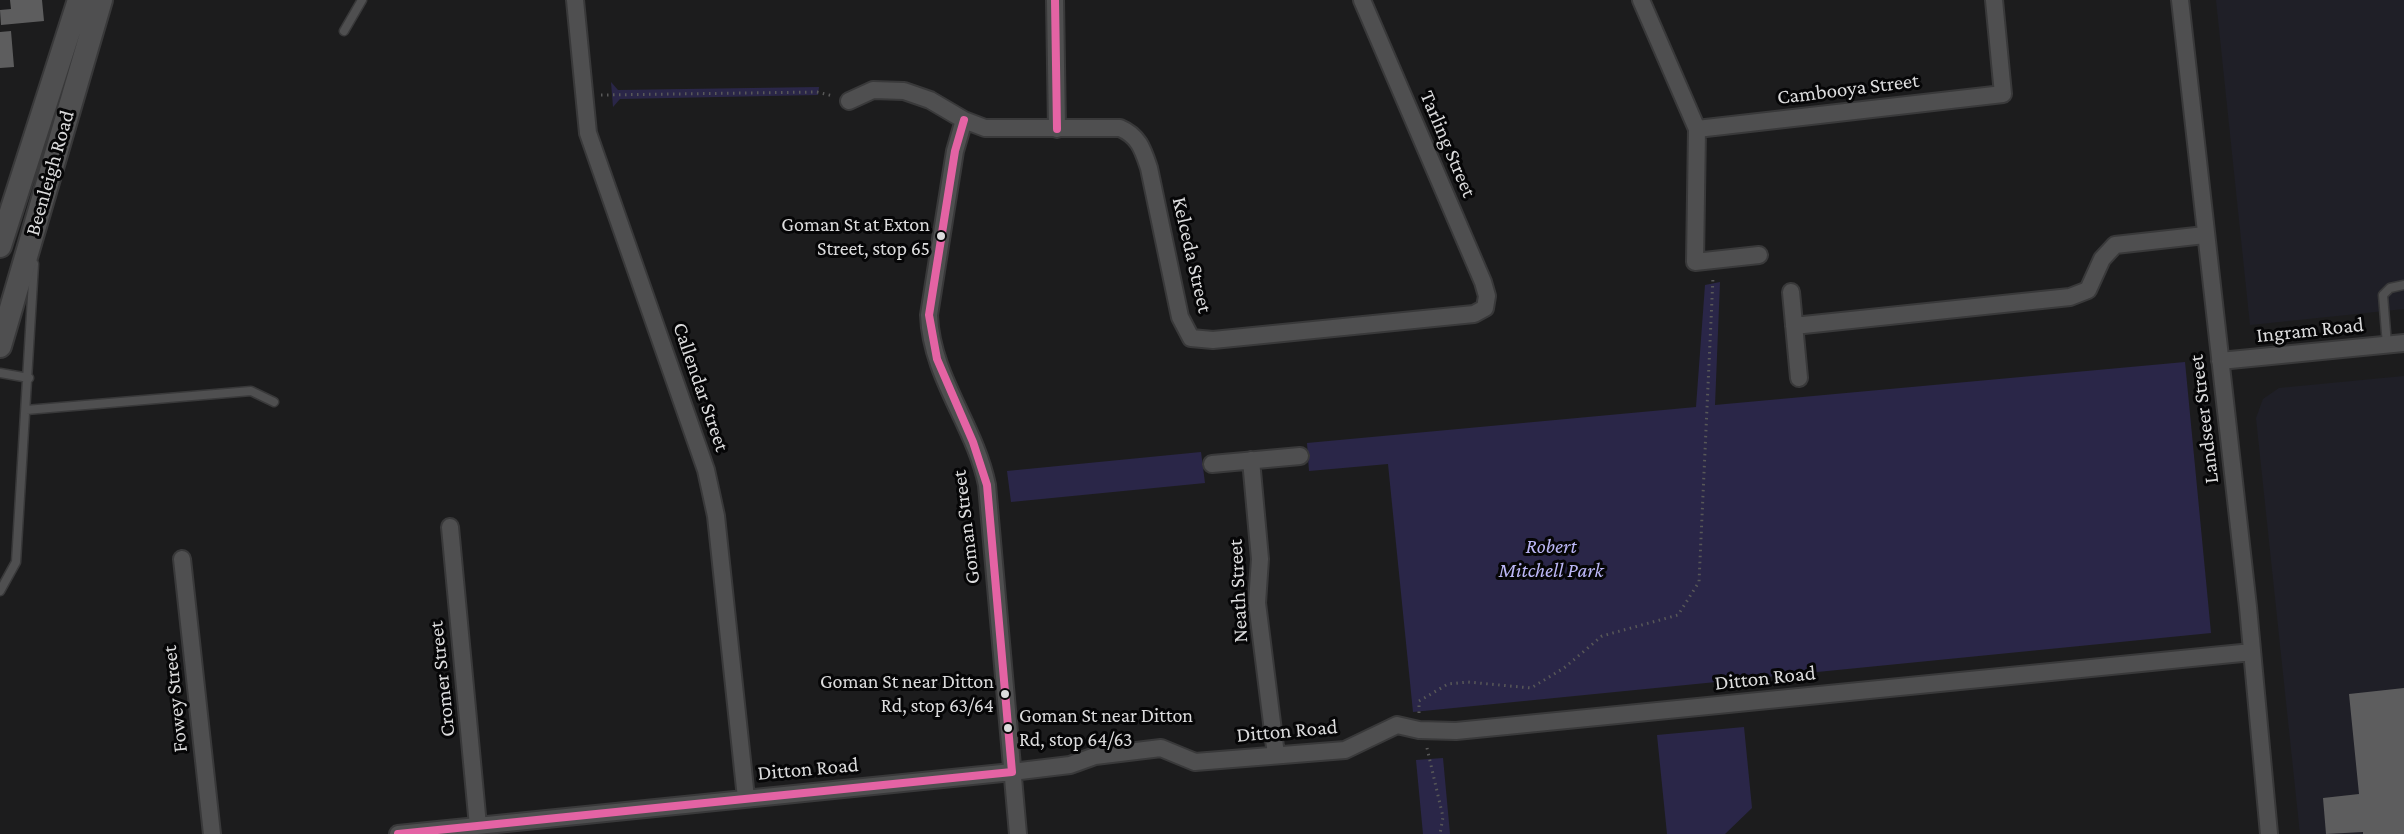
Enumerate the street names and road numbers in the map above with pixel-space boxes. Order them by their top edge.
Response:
street label: Cambooya Street [1776,68,1920,110]
street label: Tarling Street [1414,87,1482,201]
street label: Beenleigh Road [20,107,80,239]
street label: Kelceda Street [1166,195,1218,315]
street label: Ingram Road [2255,312,2365,348]
street label: Callendar Street [667,319,735,455]
street label: Landseer Street [2184,353,2224,485]
street label: Goman Street [947,469,985,585]
street label: Neath Street [1223,538,1253,644]
street label: Cromer Street [423,620,461,738]
street label: Fowey Street [157,644,193,754]
street label: Ditton Road [1713,660,1817,696]
street label: Ditton Road [1235,714,1339,748]
street label: Ditton Road [756,752,860,786]

